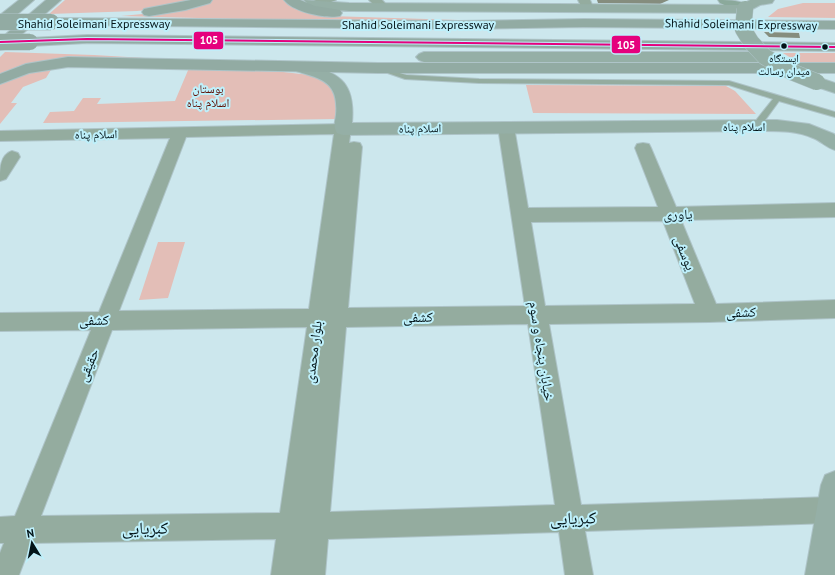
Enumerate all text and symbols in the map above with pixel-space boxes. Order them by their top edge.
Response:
street label: Shahid Soleimani Expressway [665,15,818,33]
street label: Shahid Soleimani Expressway [18,16,171,31]
street label: Shahid Soleimani Expressway [342,17,495,32]
line badge: 105 [193,31,224,50]
text: 105 [200,33,218,47]
line badge: 105 [611,35,641,54]
text: 105 [617,38,635,52]
marker: ایستگاه میدان رسالت [779,41,789,51]
unlabelled marker [820,42,830,52]
place label: ایستگاه میدان رسالت [758,51,810,78]
park label: بوستان اسلام پناه [187,81,229,111]
street label: اسلام پناه [723,119,765,135]
street label: اسلام پناه [399,120,442,137]
street label: اسلام پناه [75,126,118,143]
street label: یاوری [663,205,693,223]
street label: یوسفی [670,233,700,273]
street label: خیابان پنجاه و سوم [524,300,559,402]
street label: کشفی [726,302,757,322]
street label: کشفی [403,308,433,326]
street label: کشفی [79,311,109,329]
street label: بلوار محمدی [300,319,326,384]
street label: حقیقی [73,346,103,384]
street label: کبریایی [549,506,597,530]
street label: کبریایی [122,517,168,539]
north arrow [12,523,52,563]
text: N [25,526,35,541]

